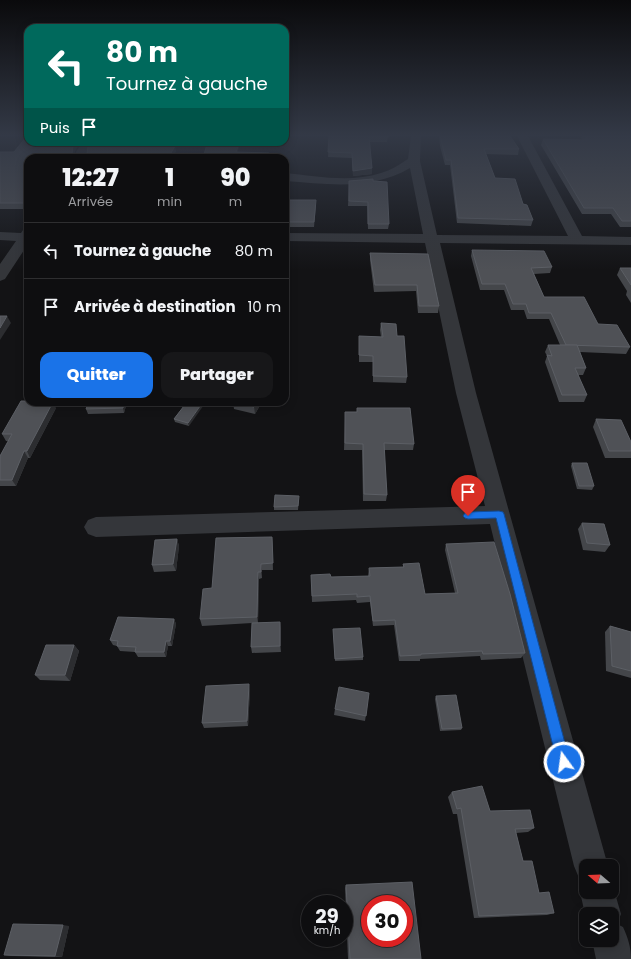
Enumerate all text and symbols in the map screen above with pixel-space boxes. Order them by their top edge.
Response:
text: 80 m [106,33,178,72]
icon: left [40,40,92,92]
text: Tournez à gauche [106,71,268,96]
icon: arrive [78,116,100,138]
text: Puis [40,117,70,138]
text: 12:27 [62,161,119,194]
text: 1 [165,161,174,194]
text: 90 [220,161,251,194]
text: Arrivée [68,192,113,211]
text: min [157,192,182,211]
text: m [229,192,242,211]
icon: left [40,240,62,262]
text: Tournez à gauche [74,240,211,261]
text: 80 m [235,240,273,261]
icon: arrive [40,296,62,318]
text: Arrivée à destination [74,296,236,317]
text: 10 m [248,296,281,317]
button: Quitter [40,352,153,398]
button: Partager [161,352,273,398]
pin [451,475,485,516]
icon: arrive [457,481,479,503]
position arrow [543,741,585,783]
north arrow [579,859,619,899]
map controls [579,859,619,947]
speed limit sign: 30 [361,895,413,947]
text: 29 [315,902,339,930]
button: layers [579,907,619,947]
text: km/h [314,923,340,938]

